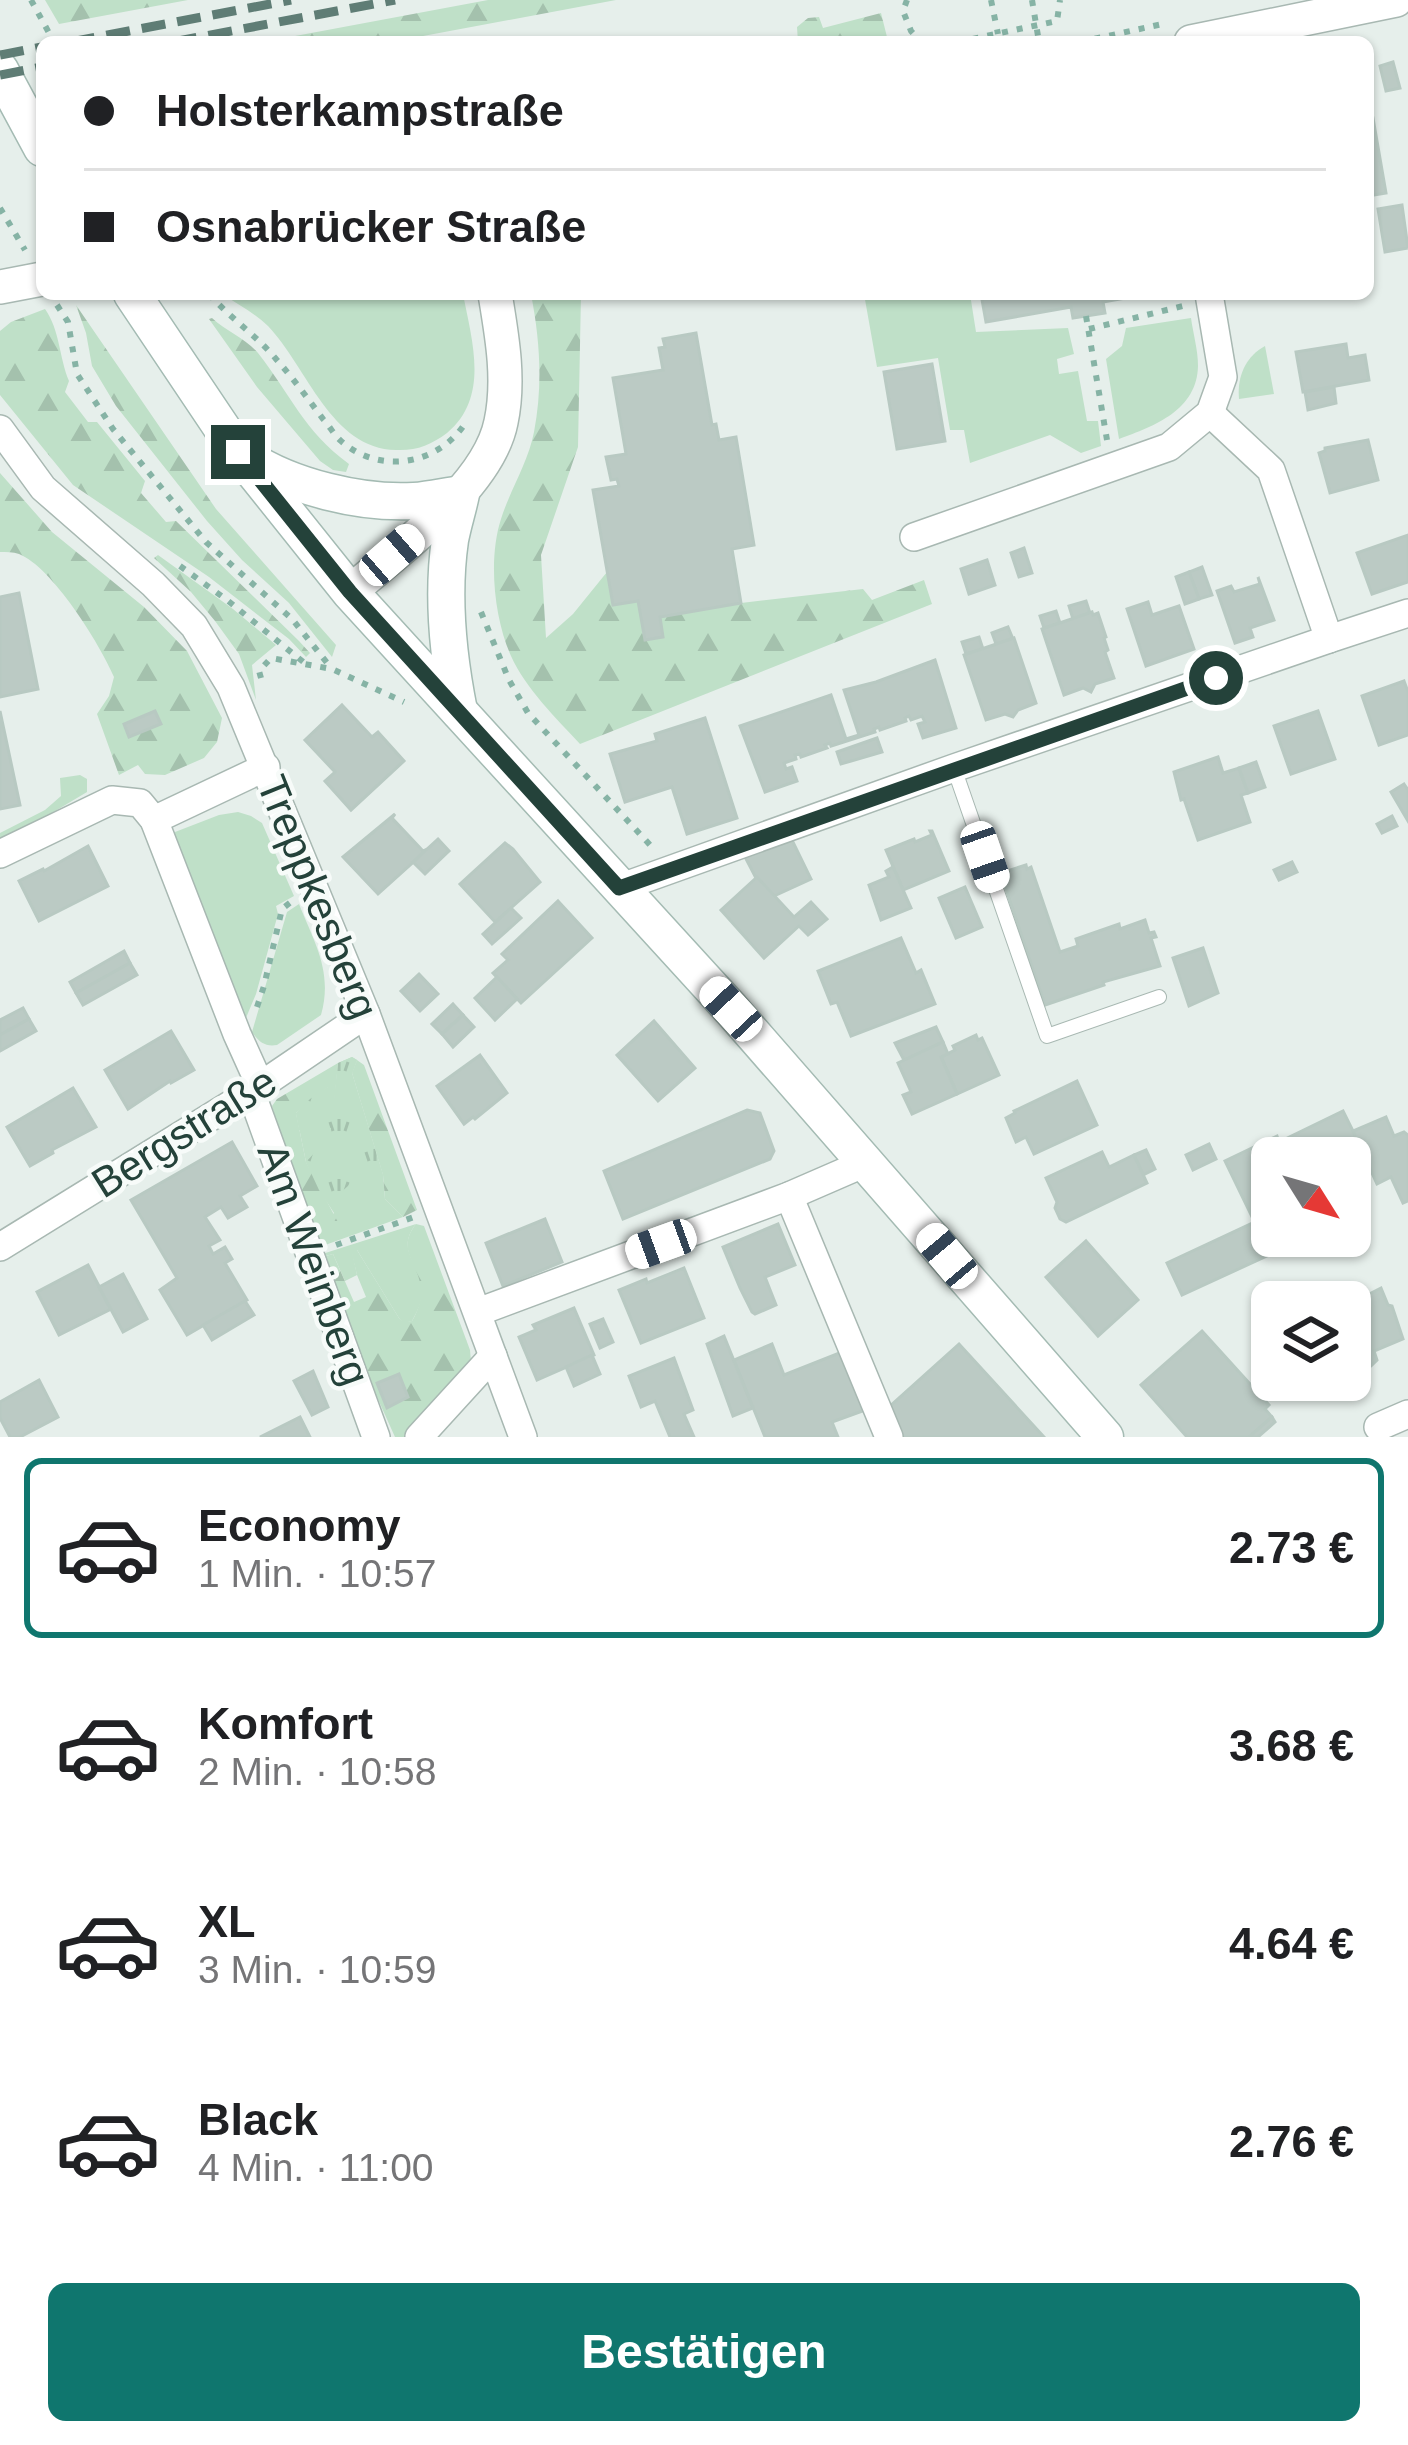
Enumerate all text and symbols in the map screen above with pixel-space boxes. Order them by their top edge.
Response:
text: Holsterkampstraße [156,85,564,136]
text: Osnabrücker Straße [156,201,586,252]
route end [211,425,265,479]
car [353,518,431,592]
route start [1189,651,1243,705]
street label: Treppkesberg [248,769,388,1025]
car [956,817,1014,897]
car [693,970,769,1048]
street label: Bergstraße [83,1057,285,1207]
street label: Am Weinberg [249,1137,379,1391]
north arrow [1251,1137,1371,1257]
map controls [1251,1137,1371,1401]
car [621,1215,701,1273]
car [910,1217,984,1295]
button: layers [1251,1281,1371,1401]
icon: car [54,1494,162,1602]
text: Economy [198,1500,401,1551]
text: 2.73 € [1229,1522,1354,1573]
text: 1 Min. · 10:57 [198,1552,436,1595]
icon: car [54,1692,162,1800]
text: Komfort [198,1698,373,1749]
text: 3.68 € [1229,1720,1354,1771]
text: 2 Min. · 10:58 [198,1750,436,1793]
icon: car [54,1890,162,1998]
text: XL [198,1896,256,1947]
text: 4.64 € [1229,1918,1354,1969]
text: 3 Min. · 10:59 [198,1948,436,1991]
icon: car [54,2088,162,2196]
text: Black [198,2094,318,2145]
text: 2.76 € [1229,2116,1354,2167]
text: 4 Min. · 11:00 [198,2146,434,2189]
button: Bestätigen [48,2283,1360,2421]

